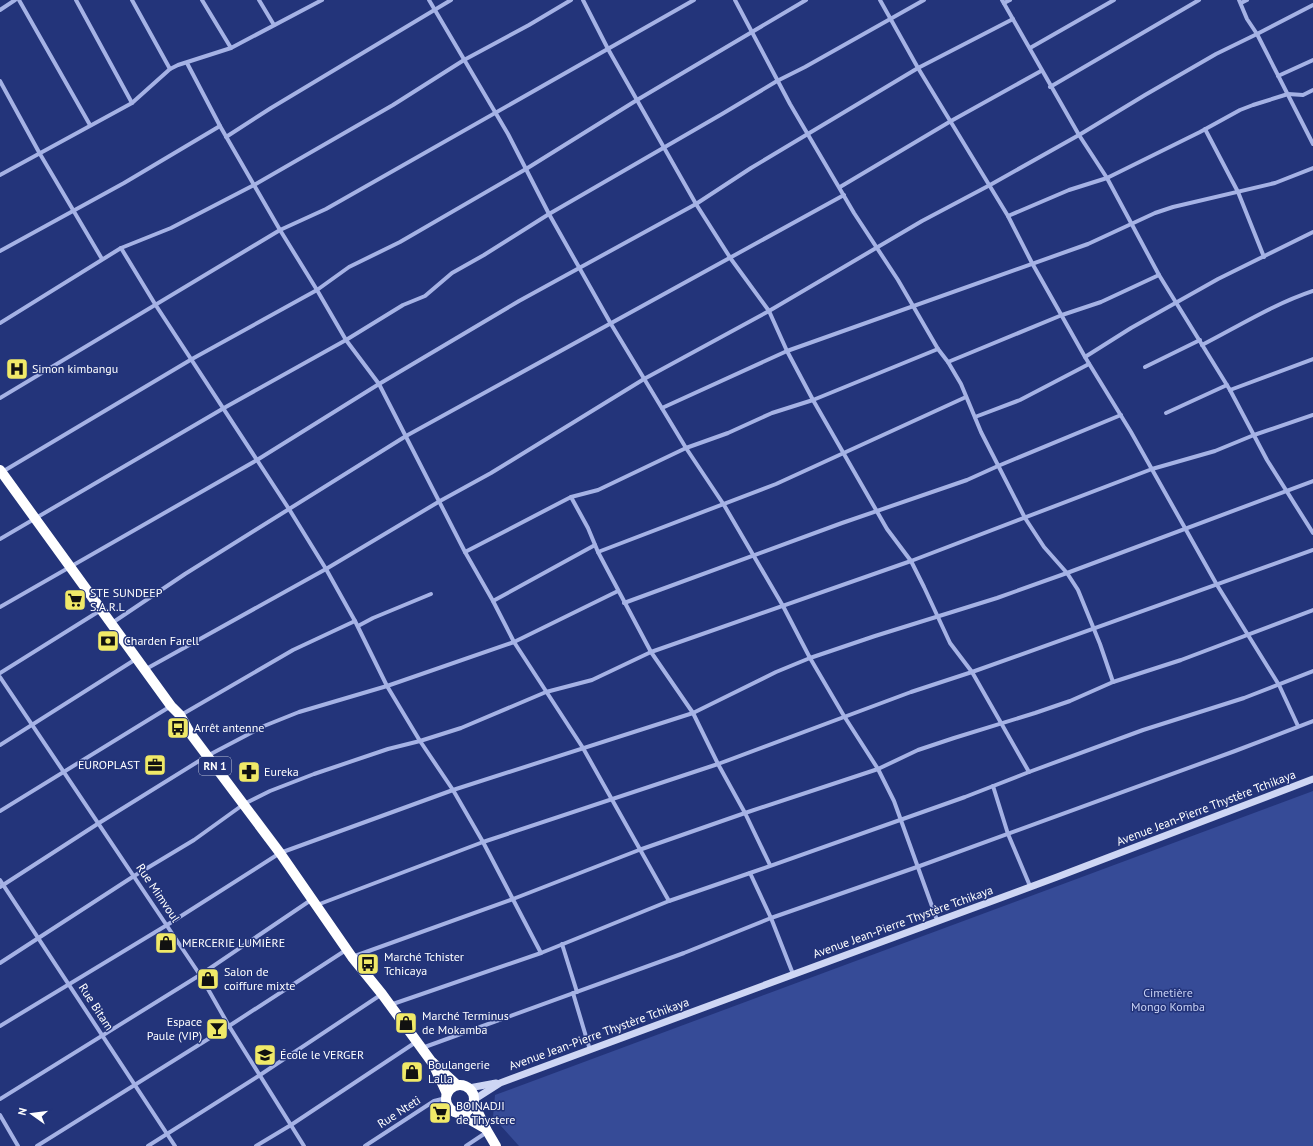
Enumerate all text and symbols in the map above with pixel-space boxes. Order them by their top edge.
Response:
hospital icon: Simon kimbangu [4,356,30,382]
place label: Simon kimbangu [32,361,118,376]
place label: STE SUNDEEP S.A.R.L [90,585,163,614]
supermarket icon: STE SUNDEEP S.A.R.L [62,587,88,613]
bank icon: Charden Farell [95,628,121,654]
place label: Charden Farell [124,633,200,648]
bus stop icon: Arrêt antenne [165,715,191,741]
place label: Arrêt antenne [194,720,264,735]
office icon: EUROPLAST [142,752,168,778]
place label: EUROPLAST [78,757,140,772]
road number: RN 1 [199,757,231,775]
pharmacy icon: Eureka [236,759,262,785]
place label: Eureka [264,764,299,779]
street label: Avenue Jean-Pierre Thystère Tchikaya [1114,766,1298,849]
street label: Rue Mimvoul [133,861,184,925]
street label: Avenue Jean-Pierre Thystère Tchikaya [811,882,995,961]
shop icon: MERCERIE LUMIÈRE [153,930,179,956]
place label: MERCERIE LUMIÈRE [182,935,285,950]
place label: Marché Tchister Tchicaya [384,949,464,978]
bus stop icon: Marché Tchister Tchicaya [355,951,381,977]
place label: Salon de coiffure mixte [224,964,295,993]
shop icon: Salon de coiffure mixte [195,966,221,992]
street label: Rue Bitam [76,981,117,1033]
park label: Cimetière Mongo Komba [1131,985,1205,1014]
street label: Avenue Jean-Pierre Thystère Tchikaya [507,994,691,1073]
place label: Marché Terminus de Mokamba [422,1008,509,1037]
shop icon: Marché Terminus de Mokamba [393,1010,419,1036]
place label: Espace Paule (VIP) [147,1014,202,1043]
bar icon: Espace Paule (VIP) [204,1016,230,1042]
school or university icon: École le VERGER [252,1042,278,1068]
place label: École le VERGER [280,1047,364,1062]
place label: Boulangerie Lalla [428,1057,490,1086]
shop icon: Boulangerie Lalla [399,1059,425,1085]
street label: Rue Nteti [374,1092,423,1131]
north arrow [12,1094,52,1134]
place label: BOINADJI de Thystere [456,1098,515,1127]
supermarket icon: BOINADJI de Thystere [427,1100,453,1126]
text: N [15,1106,30,1117]

